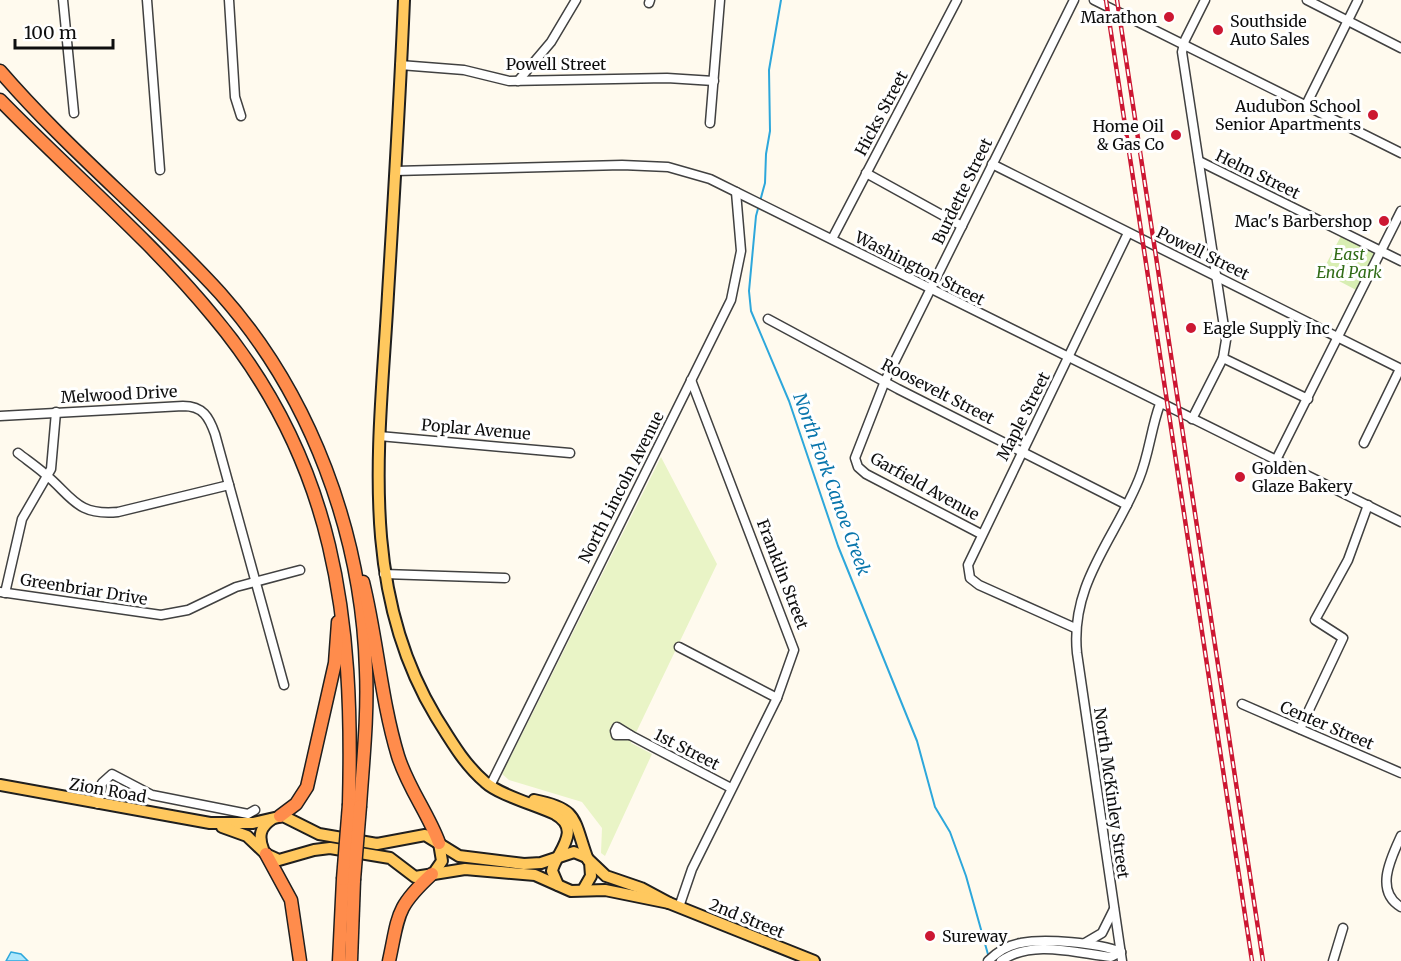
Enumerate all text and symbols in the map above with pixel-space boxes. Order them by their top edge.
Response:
place label: Marathon [1080,7,1157,27]
marker: Marathon [1162,10,1176,24]
place label: Southside Auto Sales [1229,11,1310,49]
scale bar [15,12,112,50]
text: 100 m [24,21,77,44]
marker: Southside Auto Sales [1211,23,1225,37]
street label: Powell Street [506,54,607,74]
street label: Hicks Street [850,66,912,159]
place label: Audubon School Senior Apartments [1215,96,1361,134]
marker: Audubon School Senior Apartments [1366,108,1380,122]
place label: Home Oil & Gas Co [1092,116,1164,154]
marker: Home Oil & Gas Co [1169,128,1183,142]
street label: Burdette Street [928,134,997,247]
street label: Helm Street [1213,145,1304,203]
place label: Mac's Barbershop [1235,211,1372,231]
marker: Mac's Barbershop [1377,214,1391,228]
street label: Powell Street [1153,222,1253,284]
street label: Washington Street [851,226,989,310]
park label: East End Park [1316,244,1382,282]
place label: Eagle Supply Inc [1203,318,1330,338]
marker: Eagle Supply Inc [1184,321,1198,335]
street label: Roosevelt Street [878,354,999,428]
street label: Maple Street [992,368,1054,464]
street label: Melwood Drive [60,381,178,407]
water label: North Fork Canoe Creek [788,390,876,579]
street label: North Lincoln Avenue [574,408,668,566]
street label: Poplar Avenue [420,414,532,444]
street label: Garfield Avenue [867,448,983,524]
place label: Golden Glaze Bakery [1252,458,1353,496]
marker: Golden Glaze Bakery [1233,470,1247,484]
street label: Franklin Street [753,516,813,632]
street label: Greenbriar Drive [19,569,149,609]
street label: Center Street [1277,696,1378,754]
street label: North McKinley Street [1090,706,1134,880]
street label: 1st Street [651,724,724,774]
street label: Zion Road [68,773,148,807]
street label: 2nd Street [707,894,788,942]
place label: Sureway [942,926,1008,946]
marker: Sureway [923,929,937,943]

